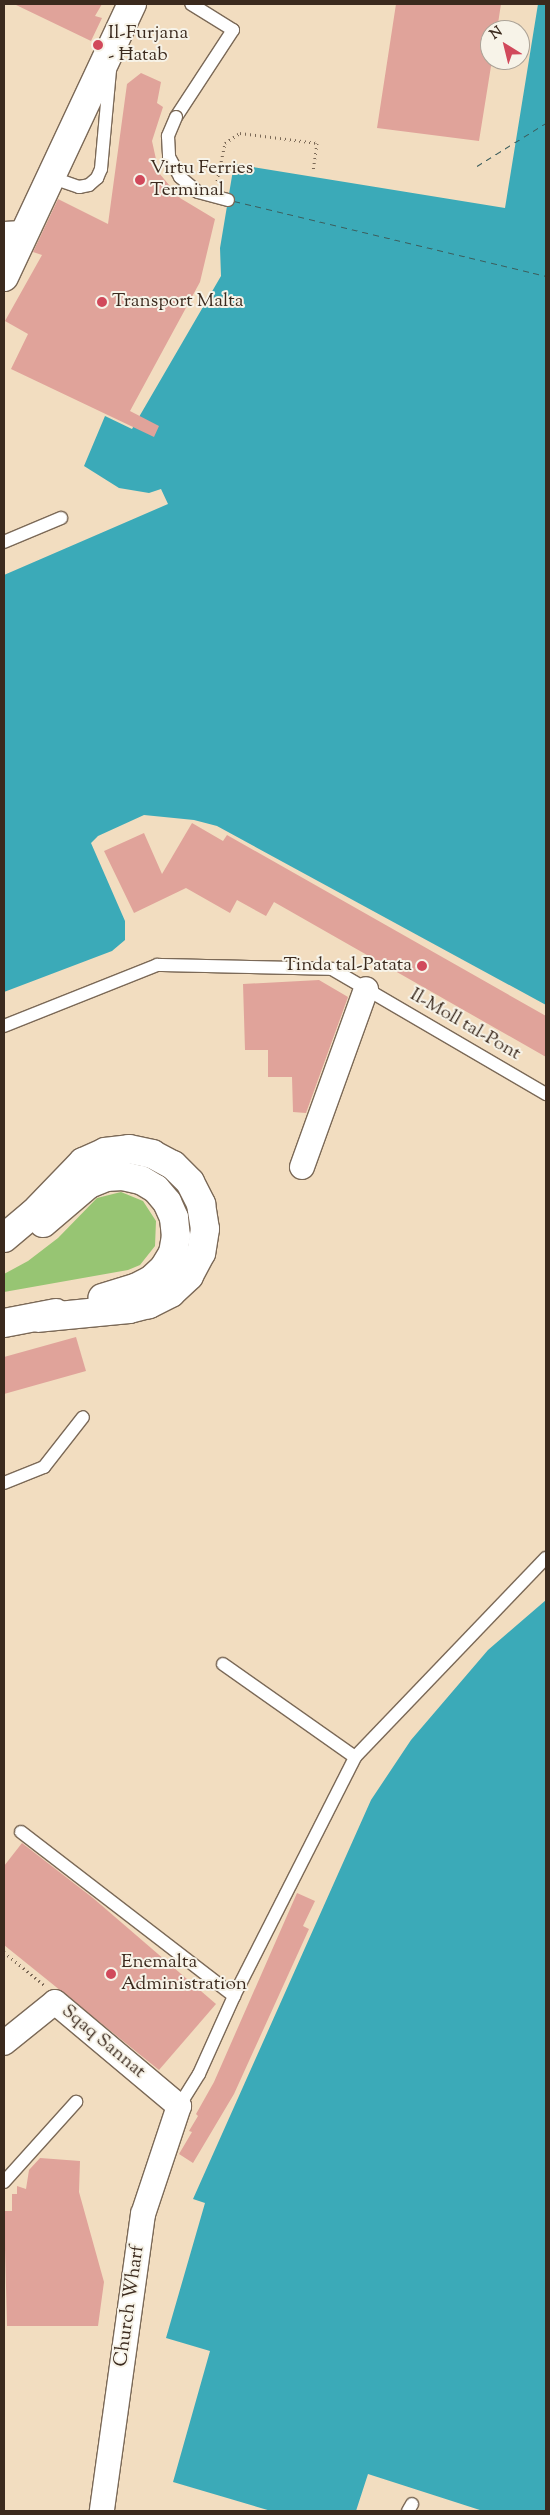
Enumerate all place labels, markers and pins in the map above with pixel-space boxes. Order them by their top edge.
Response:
place label: Il-Furjana - Ħatab [108,23,188,67]
marker: Il-Furjana - Ħatab [92,39,104,51]
place label: Virtu Ferries Terminal [150,158,253,202]
marker: Virtu Ferries Terminal [134,174,146,186]
place label: Transport Malta [112,291,243,313]
marker: Transport Malta [96,296,108,308]
place label: Tinda tal-Patata [283,955,412,977]
marker: Tinda tal-Patata [416,960,428,972]
place label: Enemalta Administration [121,1952,247,1996]
marker: Enemalta Administration [105,1968,117,1980]

